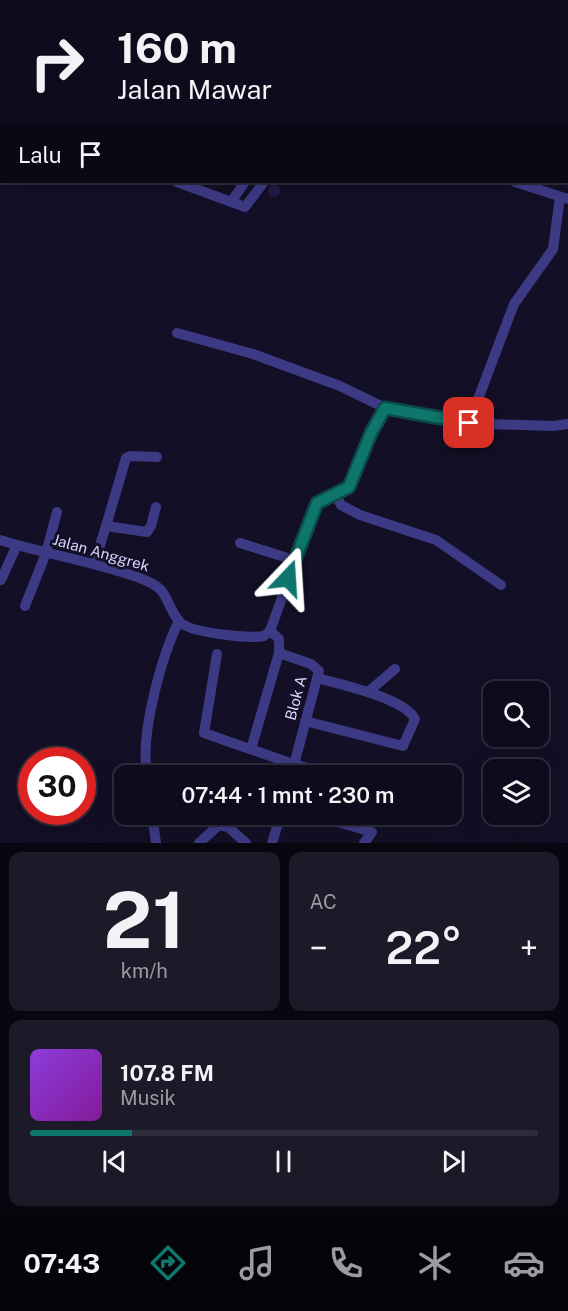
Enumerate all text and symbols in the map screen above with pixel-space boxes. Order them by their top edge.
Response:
text: 160 m [117,23,237,72]
icon: right [18,24,96,102]
text: Jalan Mawar [117,73,272,105]
icon: arrive [74,138,107,171]
text: Lalu [18,142,62,168]
pin [443,397,494,448]
icon: arrive [452,406,485,439]
street label: Jalan Anggrek [51,531,151,574]
position arrow [256,546,320,610]
street label: Blok A [281,673,310,722]
map controls [483,681,549,825]
button: search [483,681,549,747]
speed limit sign: 30 [18,747,96,825]
button: layers [483,759,549,825]
text: 07:44 · 1 mnt · 230 m [181,782,395,808]
text: 21 [103,874,186,966]
text: AC [310,890,337,914]
text: 22° [385,921,462,974]
text: − [310,929,328,967]
text: + [520,929,538,967]
text: km/h [121,959,168,983]
text: 107.8 FM [120,1060,214,1086]
text: Musik [120,1086,176,1110]
icon: previous [98,1145,131,1178]
icon: pause [267,1145,300,1178]
icon: next [437,1145,470,1178]
icon: directions [147,1242,189,1284]
icon: music [236,1242,278,1284]
icon: phone [325,1242,367,1284]
icon: climate [414,1242,456,1284]
icon: car [503,1242,545,1284]
text: 07:43 [23,1247,100,1279]

